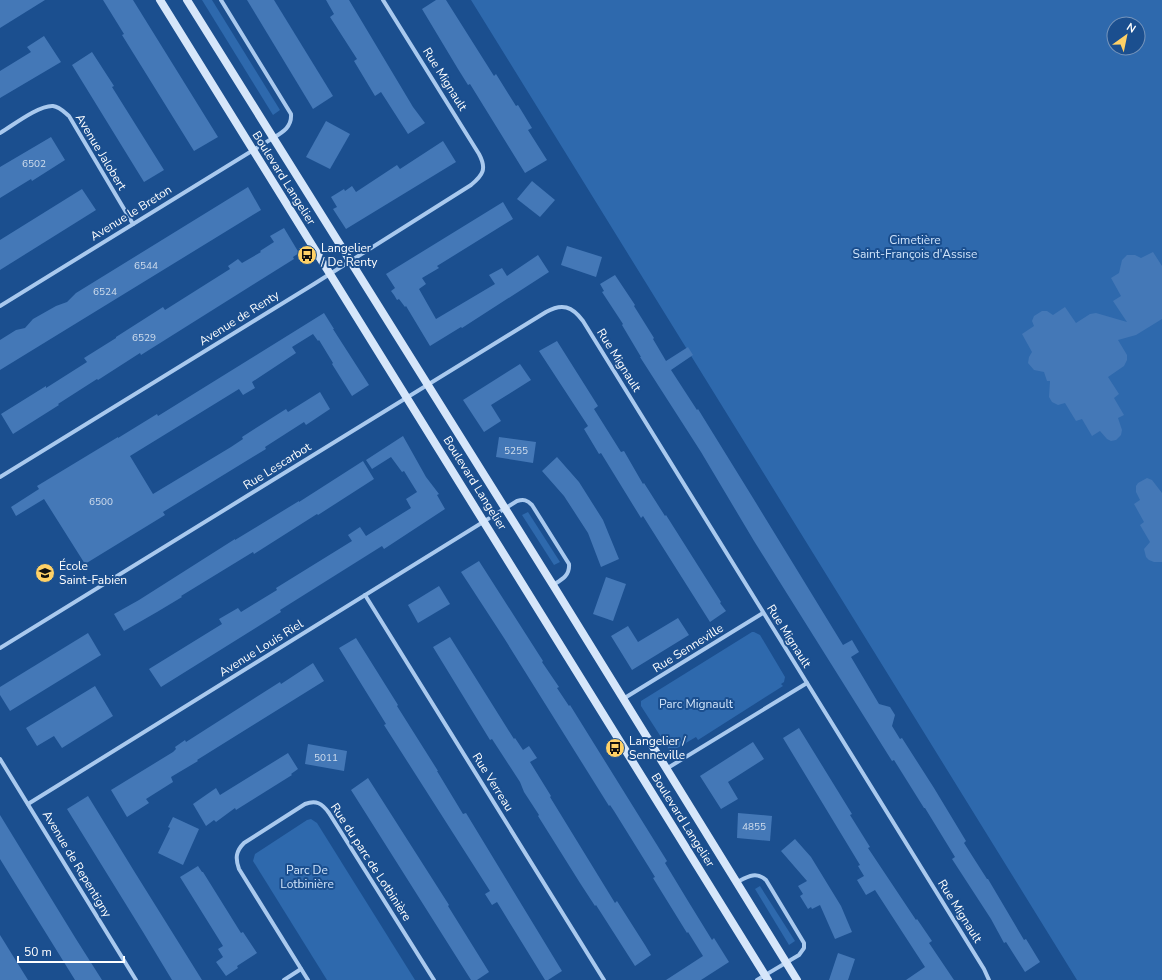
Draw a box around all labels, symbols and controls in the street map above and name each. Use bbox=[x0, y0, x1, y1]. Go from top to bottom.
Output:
north arrow bbox=[1106, 16, 1146, 56]
text: N bbox=[1124, 20, 1139, 37]
street label: Rue Mignault bbox=[419, 44, 471, 114]
street label: Avenue Jalobert bbox=[72, 111, 131, 194]
street label: Boulevard Langelier bbox=[249, 128, 320, 229]
house number: 6502 bbox=[22, 157, 46, 171]
street label: Avenue le Breton bbox=[87, 182, 175, 244]
park label: Cimetière Saint-François d'Assise bbox=[853, 232, 977, 262]
place label: Langelier / De Renty bbox=[320, 240, 378, 270]
bus stop icon: Langelier / De Renty bbox=[296, 244, 318, 266]
house number: 6544 bbox=[134, 259, 158, 273]
house number: 6524 bbox=[93, 285, 117, 299]
street label: Avenue de Renty bbox=[196, 286, 283, 349]
street label: Rue Mignault bbox=[593, 325, 645, 395]
house number: 6529 bbox=[132, 331, 156, 345]
street label: Boulevard Langelier bbox=[440, 433, 511, 534]
street label: Rue Lescarbot bbox=[240, 438, 314, 493]
house number: 5255 bbox=[504, 444, 528, 458]
house number: 6500 bbox=[89, 495, 113, 509]
place label: École Saint-Fabien bbox=[59, 558, 127, 588]
school or university icon: École Saint-Fabien bbox=[34, 562, 56, 584]
street label: Rue Mignault bbox=[763, 601, 815, 671]
street label: Avenue Louis Riel bbox=[216, 615, 306, 680]
street label: Rue Senneville bbox=[650, 620, 726, 676]
park label: Parc Mignault bbox=[659, 696, 734, 712]
place label: Langelier / Senneville bbox=[629, 733, 686, 763]
bus stop icon: Langelier / Senneville bbox=[604, 737, 626, 759]
street label: Rue Verreau bbox=[469, 750, 517, 814]
house number: 5011 bbox=[314, 751, 338, 765]
street label: Boulevard Langelier bbox=[648, 770, 719, 871]
street label: Rue du parc de Lotbinière bbox=[327, 800, 415, 924]
street label: Avenue de Repentigny bbox=[39, 808, 116, 921]
house number: 4855 bbox=[742, 820, 766, 834]
park label: Parc De Lotbinière bbox=[280, 862, 334, 892]
street label: Rue Mignault bbox=[934, 876, 986, 946]
scale bar bbox=[18, 938, 124, 964]
text: 50 m bbox=[24, 944, 52, 960]

